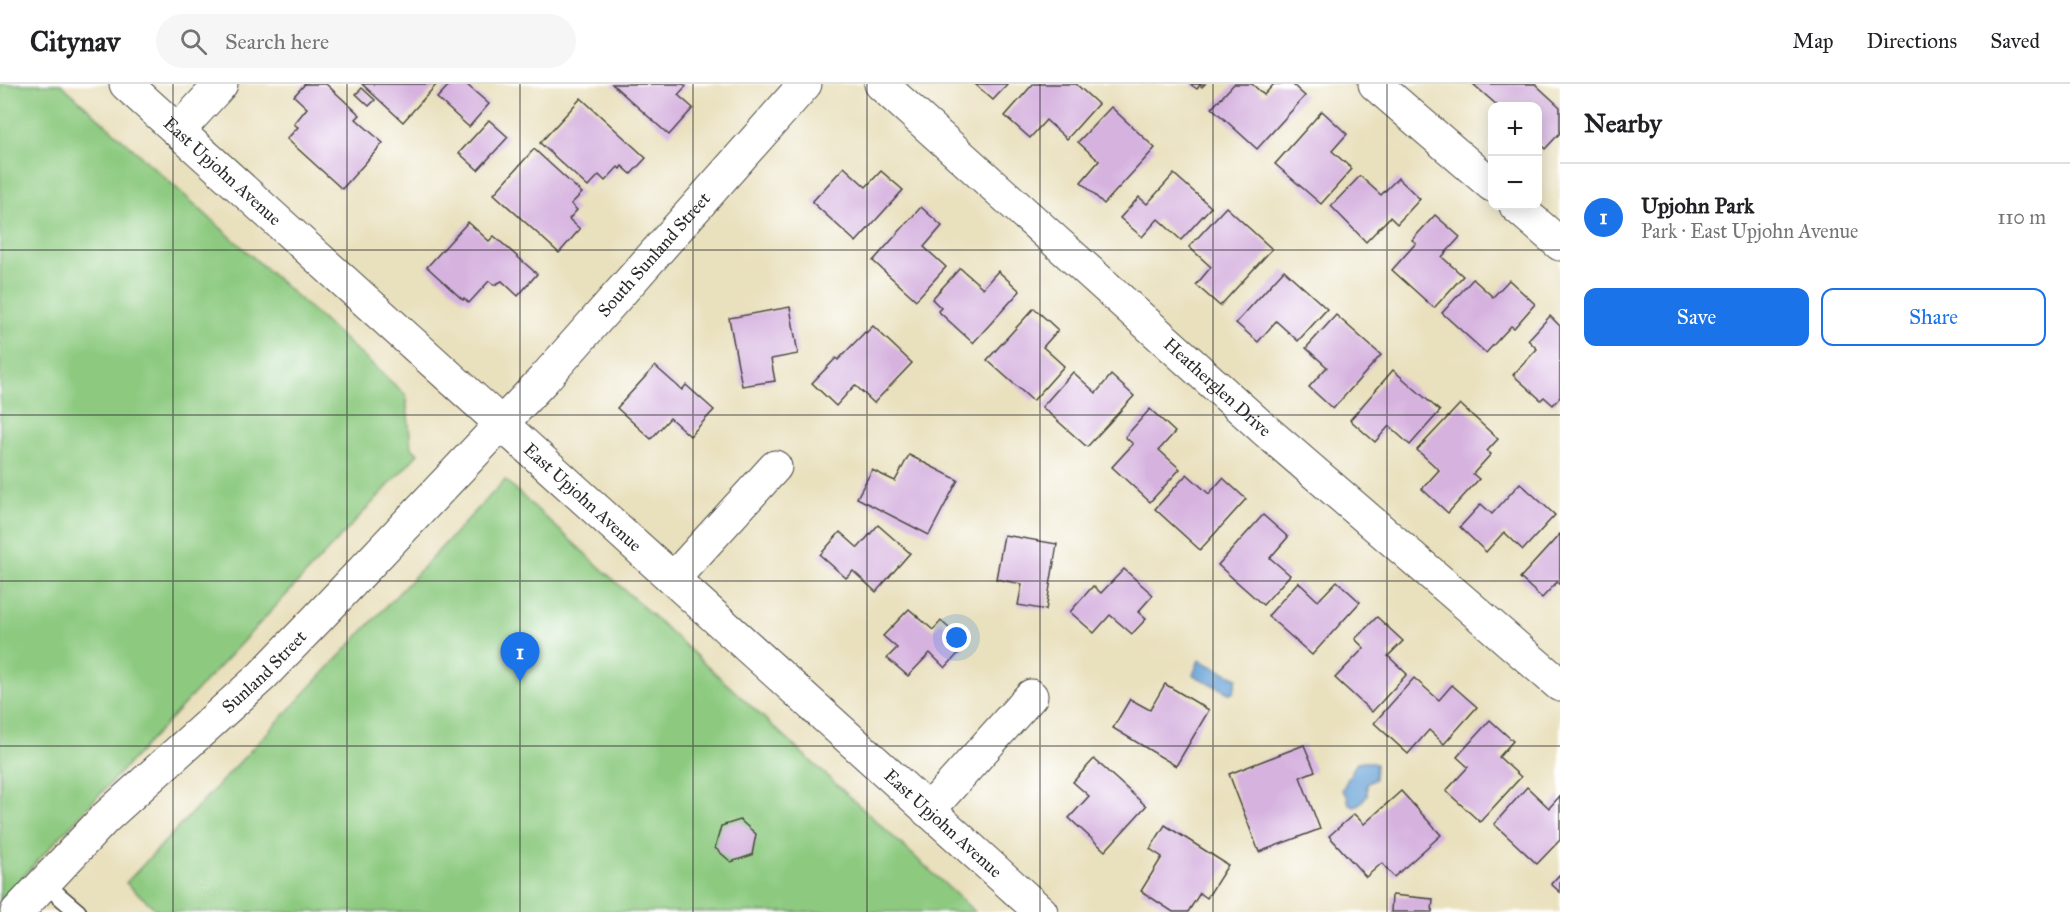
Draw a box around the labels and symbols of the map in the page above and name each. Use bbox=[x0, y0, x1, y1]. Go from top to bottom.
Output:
street label: East Upjohn Avenue bbox=[159, 112, 286, 230]
street label: South Sunland Street bbox=[593, 187, 715, 321]
street label: Heatherglen Drive bbox=[1159, 333, 1276, 441]
street label: East Upjohn Avenue bbox=[519, 438, 646, 556]
your location bbox=[942, 623, 971, 652]
street label: Sunland Street bbox=[217, 625, 312, 718]
pin: 1 bbox=[500, 632, 540, 682]
street label: East Upjohn Avenue bbox=[880, 764, 1007, 882]

